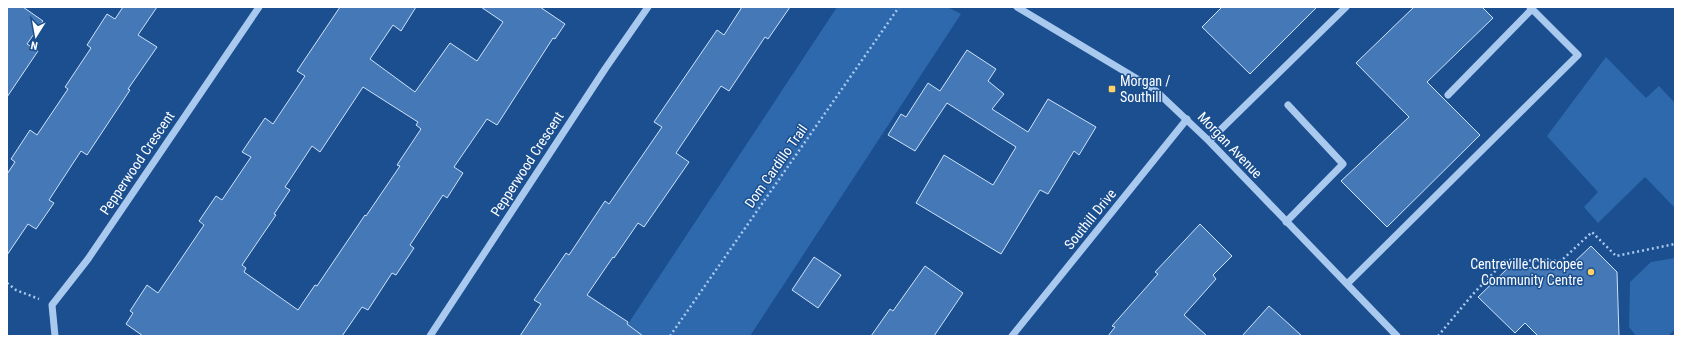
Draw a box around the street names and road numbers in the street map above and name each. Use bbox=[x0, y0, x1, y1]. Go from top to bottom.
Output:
street label: Pepperwood Crescent bbox=[96, 108, 178, 218]
street label: Pepperwood Crescent bbox=[487, 109, 567, 219]
street label: Morgan Avenue bbox=[1194, 109, 1266, 182]
street label: Dom Cardillo Trail bbox=[741, 121, 811, 211]
street label: Southill Drive bbox=[1061, 185, 1119, 252]

